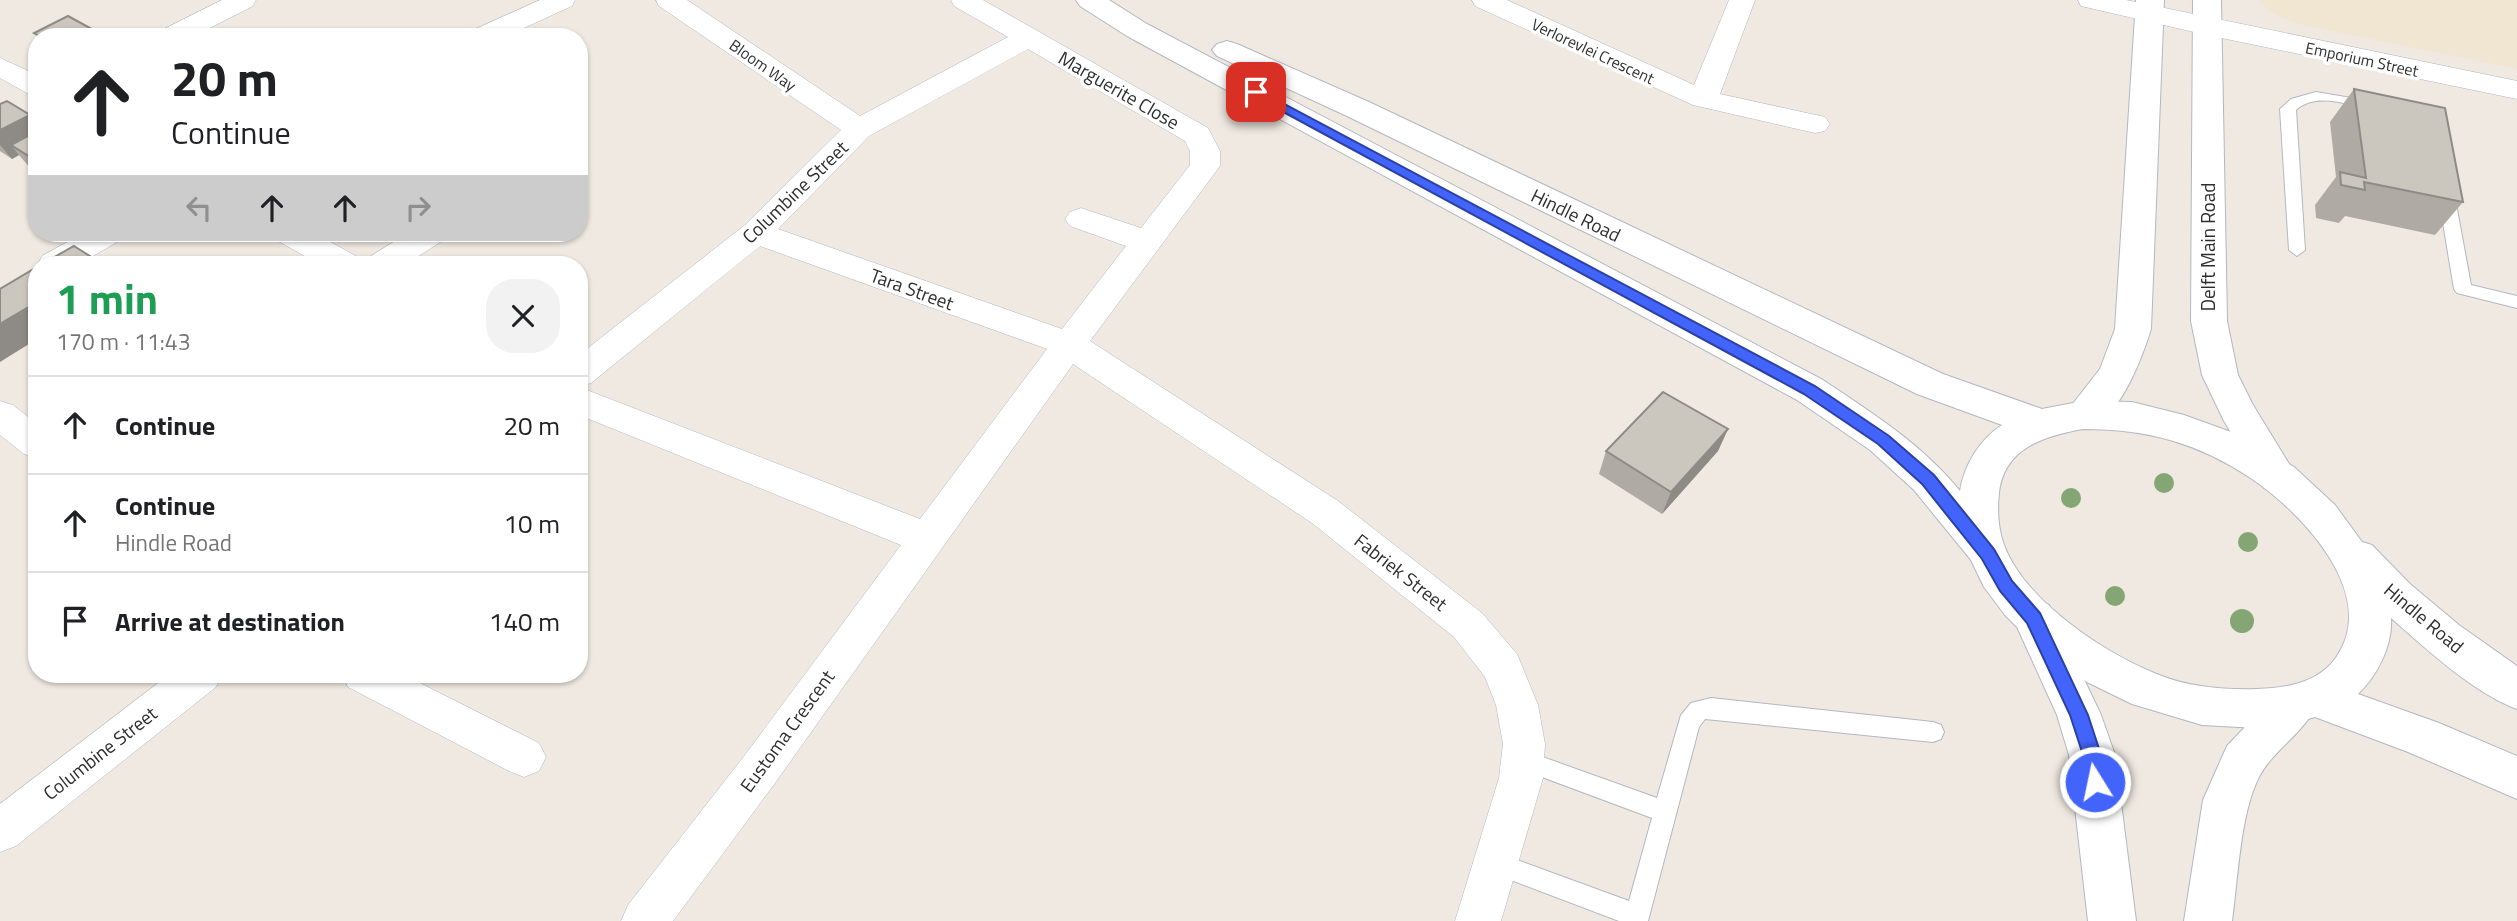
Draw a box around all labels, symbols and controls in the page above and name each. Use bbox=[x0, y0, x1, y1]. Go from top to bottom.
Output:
street label: Verlorevlei Crescent bbox=[1528, 12, 1659, 90]
street label: Bloom Way bbox=[725, 33, 802, 97]
street label: Emporium Street bbox=[2303, 35, 2421, 83]
text: 20 m bbox=[171, 40, 278, 115]
street label: Marguerite Close bbox=[1053, 43, 1185, 136]
icon: ahead bbox=[56, 56, 147, 147]
pin bbox=[1226, 62, 1286, 122]
icon: arrive bbox=[1237, 73, 1275, 111]
text: Continue bbox=[171, 108, 291, 156]
street label: Columbine Street bbox=[735, 133, 854, 250]
street label: Hindle Road bbox=[1526, 180, 1626, 249]
street label: Delft Main Road bbox=[2193, 183, 2222, 311]
icon: left bbox=[180, 189, 218, 227]
icon: ahead bbox=[253, 189, 291, 227]
icon: ahead bbox=[326, 189, 364, 227]
icon: right bbox=[399, 189, 437, 227]
street label: Tara Street bbox=[866, 260, 958, 317]
text: 1 min bbox=[56, 266, 158, 330]
button: close bbox=[486, 279, 560, 353]
text: 170 m · 11:43 bbox=[56, 324, 191, 359]
icon: ahead bbox=[56, 406, 94, 444]
text: Continue bbox=[115, 406, 215, 445]
text: 20 m bbox=[503, 406, 560, 445]
text: Continue bbox=[115, 486, 215, 525]
icon: ahead bbox=[56, 504, 94, 542]
text: 10 m bbox=[503, 504, 560, 543]
text: Hindle Road bbox=[115, 525, 232, 560]
street label: Fabriek Street bbox=[1348, 526, 1454, 618]
street label: Hindle Road bbox=[2378, 575, 2471, 660]
icon: arrive bbox=[56, 602, 94, 640]
text: Arrive at destination bbox=[115, 602, 345, 641]
text: 140 m bbox=[489, 602, 560, 641]
street label: Eustoma Crescent bbox=[732, 663, 841, 798]
street label: Columbine Street bbox=[37, 699, 163, 806]
position arrow bbox=[2058, 745, 2132, 819]

